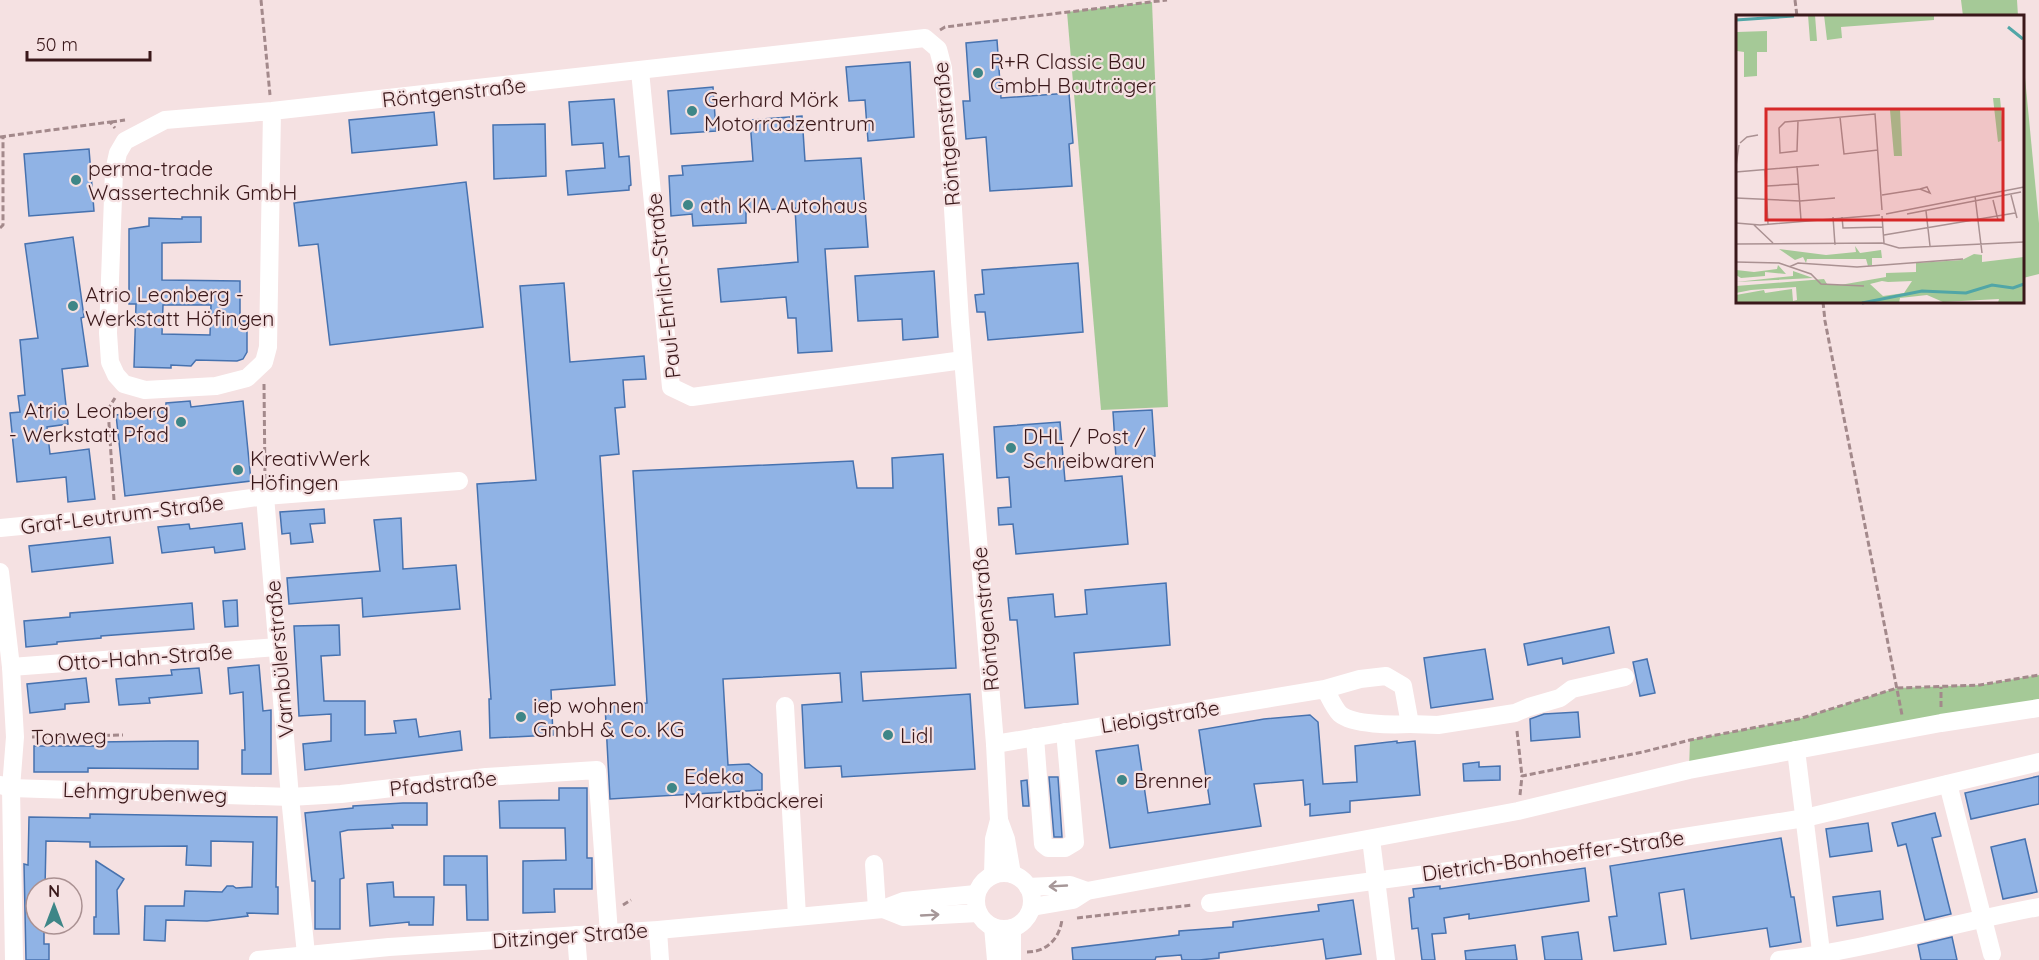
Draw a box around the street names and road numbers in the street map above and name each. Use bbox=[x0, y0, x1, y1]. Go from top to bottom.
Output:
street label: Röntgenstraße bbox=[927, 61, 965, 207]
street label: Röntgenstraße bbox=[381, 72, 527, 112]
street label: Paul-Ehrlich-Straße bbox=[640, 192, 686, 380]
street label: Graf-Leutrum-Straße bbox=[19, 489, 225, 539]
street label: Röntgenstraße bbox=[966, 546, 1004, 692]
street label: Varnbülerstraße bbox=[259, 579, 299, 739]
street label: Otto-Hahn-Straße bbox=[57, 638, 233, 676]
street label: Liebigstraße bbox=[1099, 694, 1221, 738]
street label: Tonweg bbox=[31, 722, 107, 750]
street label: Pfadstraße bbox=[388, 764, 498, 802]
street label: Lehmgrubenweg bbox=[62, 776, 228, 808]
street label: Dietrich-Bonhoeffer-Straße bbox=[1420, 824, 1686, 886]
street label: Ditzinger Straße bbox=[491, 917, 649, 953]

